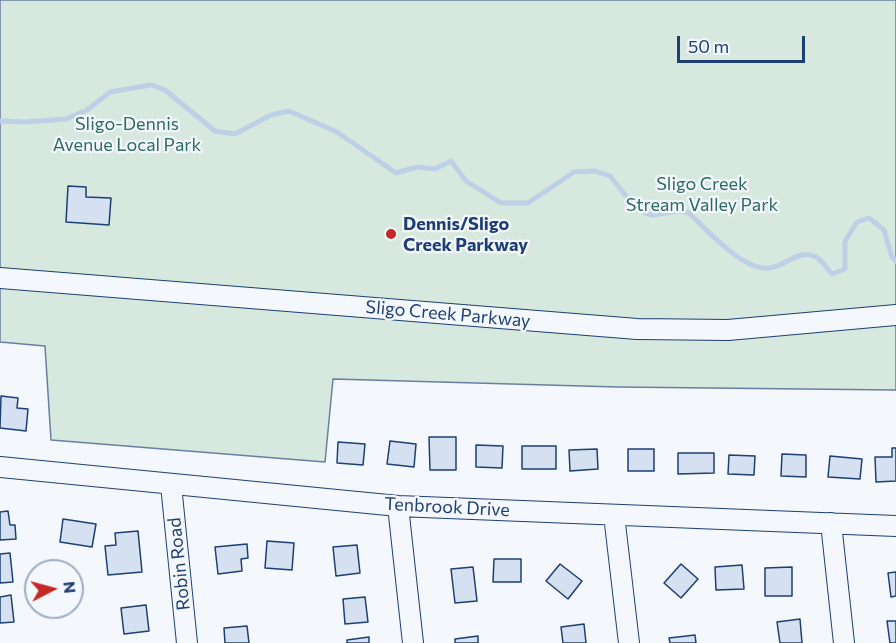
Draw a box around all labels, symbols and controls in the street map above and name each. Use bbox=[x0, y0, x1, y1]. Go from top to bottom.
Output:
scale bar bbox=[680, 24, 808, 62]
text: 50 m bbox=[688, 35, 729, 57]
park label: Sligo-Dennis Avenue Local Park bbox=[53, 113, 201, 156]
park label: Sligo Creek Stream Valley Park bbox=[626, 173, 778, 216]
place label: Dennis/Sligo Creek Parkway bbox=[403, 213, 528, 256]
marker: Dennis/Sligo Creek Parkway bbox=[384, 227, 398, 241]
street label: Sligo Creek Parkway bbox=[365, 296, 531, 332]
street label: Tenbrook Drive bbox=[384, 493, 510, 521]
street label: Robin Road bbox=[163, 516, 195, 612]
north arrow bbox=[24, 559, 84, 619]
text: N bbox=[60, 580, 80, 594]

